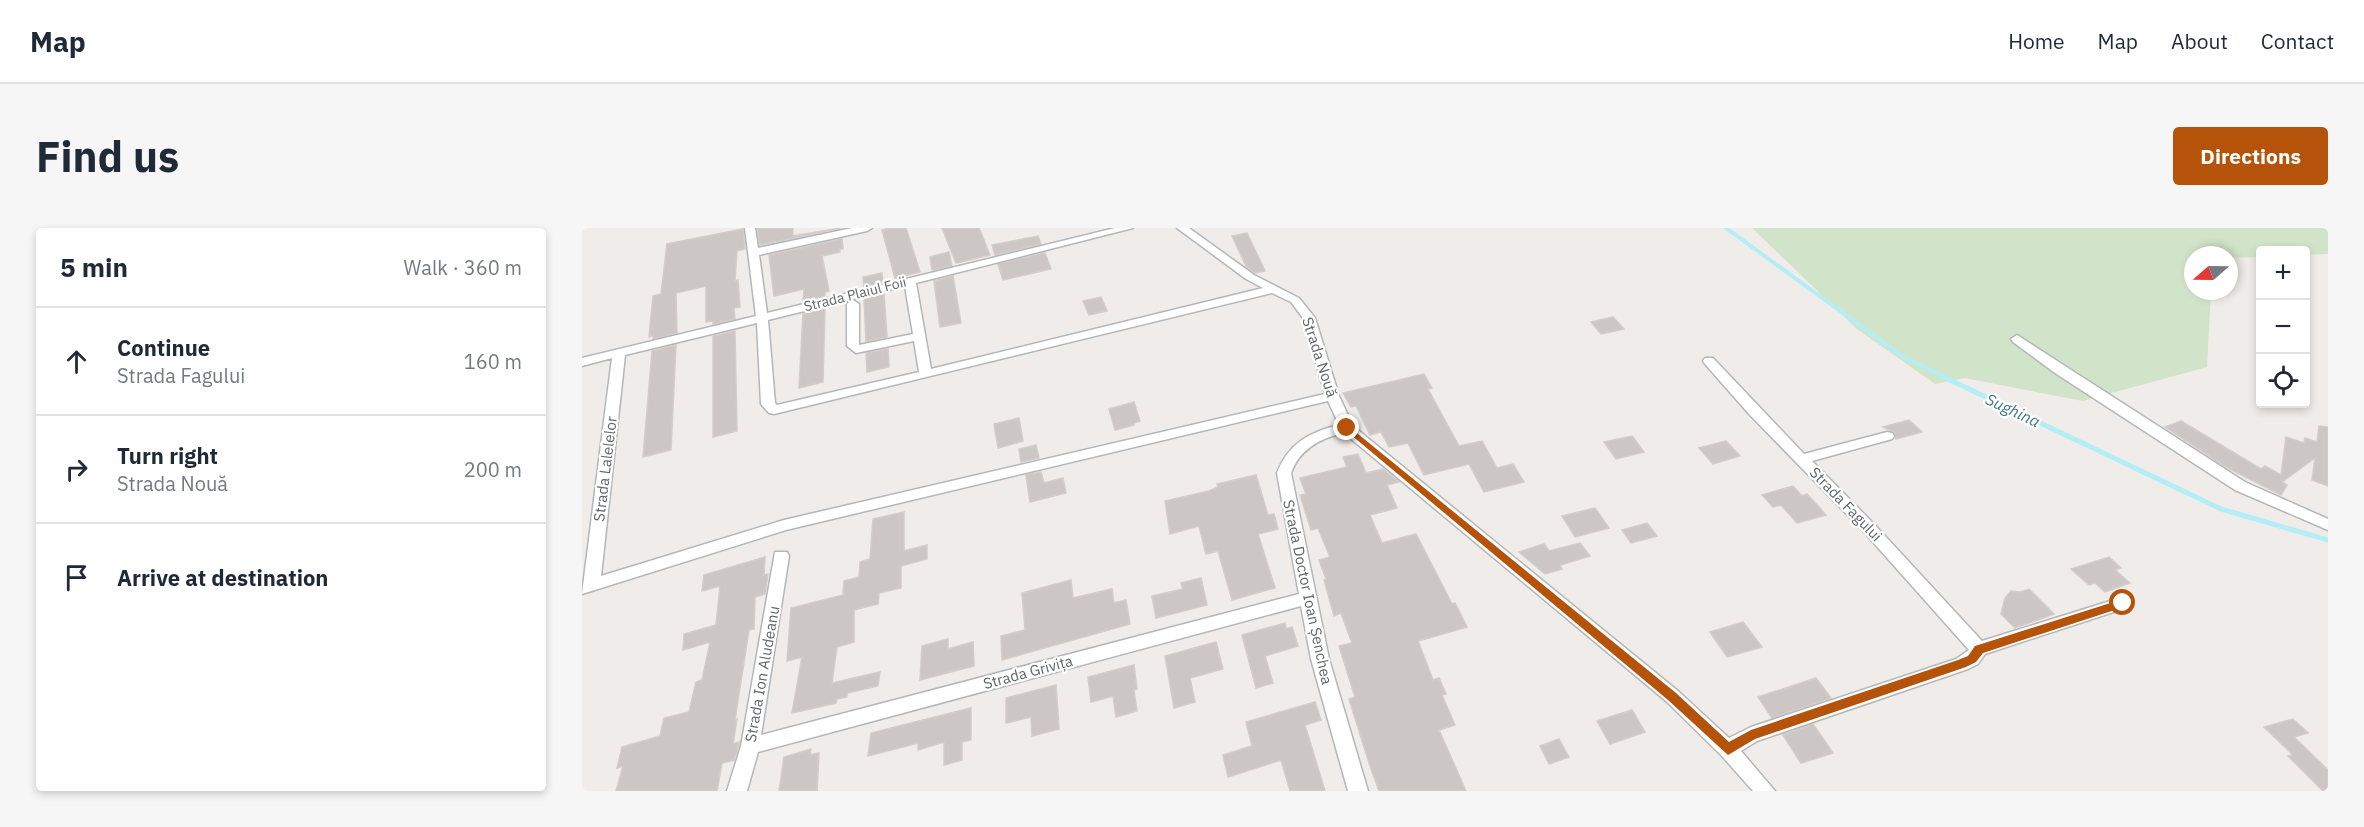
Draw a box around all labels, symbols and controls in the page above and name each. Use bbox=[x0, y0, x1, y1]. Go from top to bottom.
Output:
text: Map bbox=[30, 23, 86, 60]
text: Home bbox=[2008, 27, 2065, 55]
text: Map bbox=[2098, 27, 2138, 55]
text: About bbox=[2171, 27, 2228, 55]
text: Contact bbox=[2261, 27, 2334, 55]
button: Directions bbox=[2173, 127, 2328, 185]
text: Find us bbox=[36, 129, 179, 184]
north arrow bbox=[2184, 246, 2238, 300]
map controls bbox=[2256, 246, 2310, 408]
button: + bbox=[2256, 246, 2310, 300]
text: 5 min bbox=[60, 250, 128, 284]
text: Walk · 360 m bbox=[404, 254, 522, 281]
street label: Strada Plaiul Foii bbox=[802, 273, 908, 315]
button: − bbox=[2256, 300, 2310, 354]
street label: Strada Nouă bbox=[1298, 314, 1342, 400]
text: Continue bbox=[117, 333, 210, 362]
icon: ahead bbox=[60, 345, 93, 378]
text: 160 m bbox=[464, 348, 522, 375]
button: locate bbox=[2256, 354, 2310, 408]
text: Strada Fagului bbox=[117, 362, 245, 389]
water label: Sughina bbox=[1982, 389, 2044, 431]
route end bbox=[1333, 414, 1359, 440]
street label: Strada Lalelelor bbox=[589, 415, 621, 523]
text: Turn right bbox=[117, 441, 218, 470]
icon: right bbox=[60, 453, 93, 486]
text: 200 m bbox=[464, 456, 522, 483]
street label: Strada Fagului bbox=[1806, 463, 1886, 545]
text: Strada Nouă bbox=[117, 470, 228, 497]
street label: Strada Doctor Ioan Șenchea bbox=[1279, 498, 1337, 686]
icon: arrive bbox=[60, 561, 93, 594]
text: Arrive at destination bbox=[117, 563, 328, 592]
route start bbox=[2109, 589, 2135, 615]
street label: Strada Ion Aludeanu bbox=[741, 604, 783, 744]
street label: Strada Grivița bbox=[981, 651, 1075, 693]

